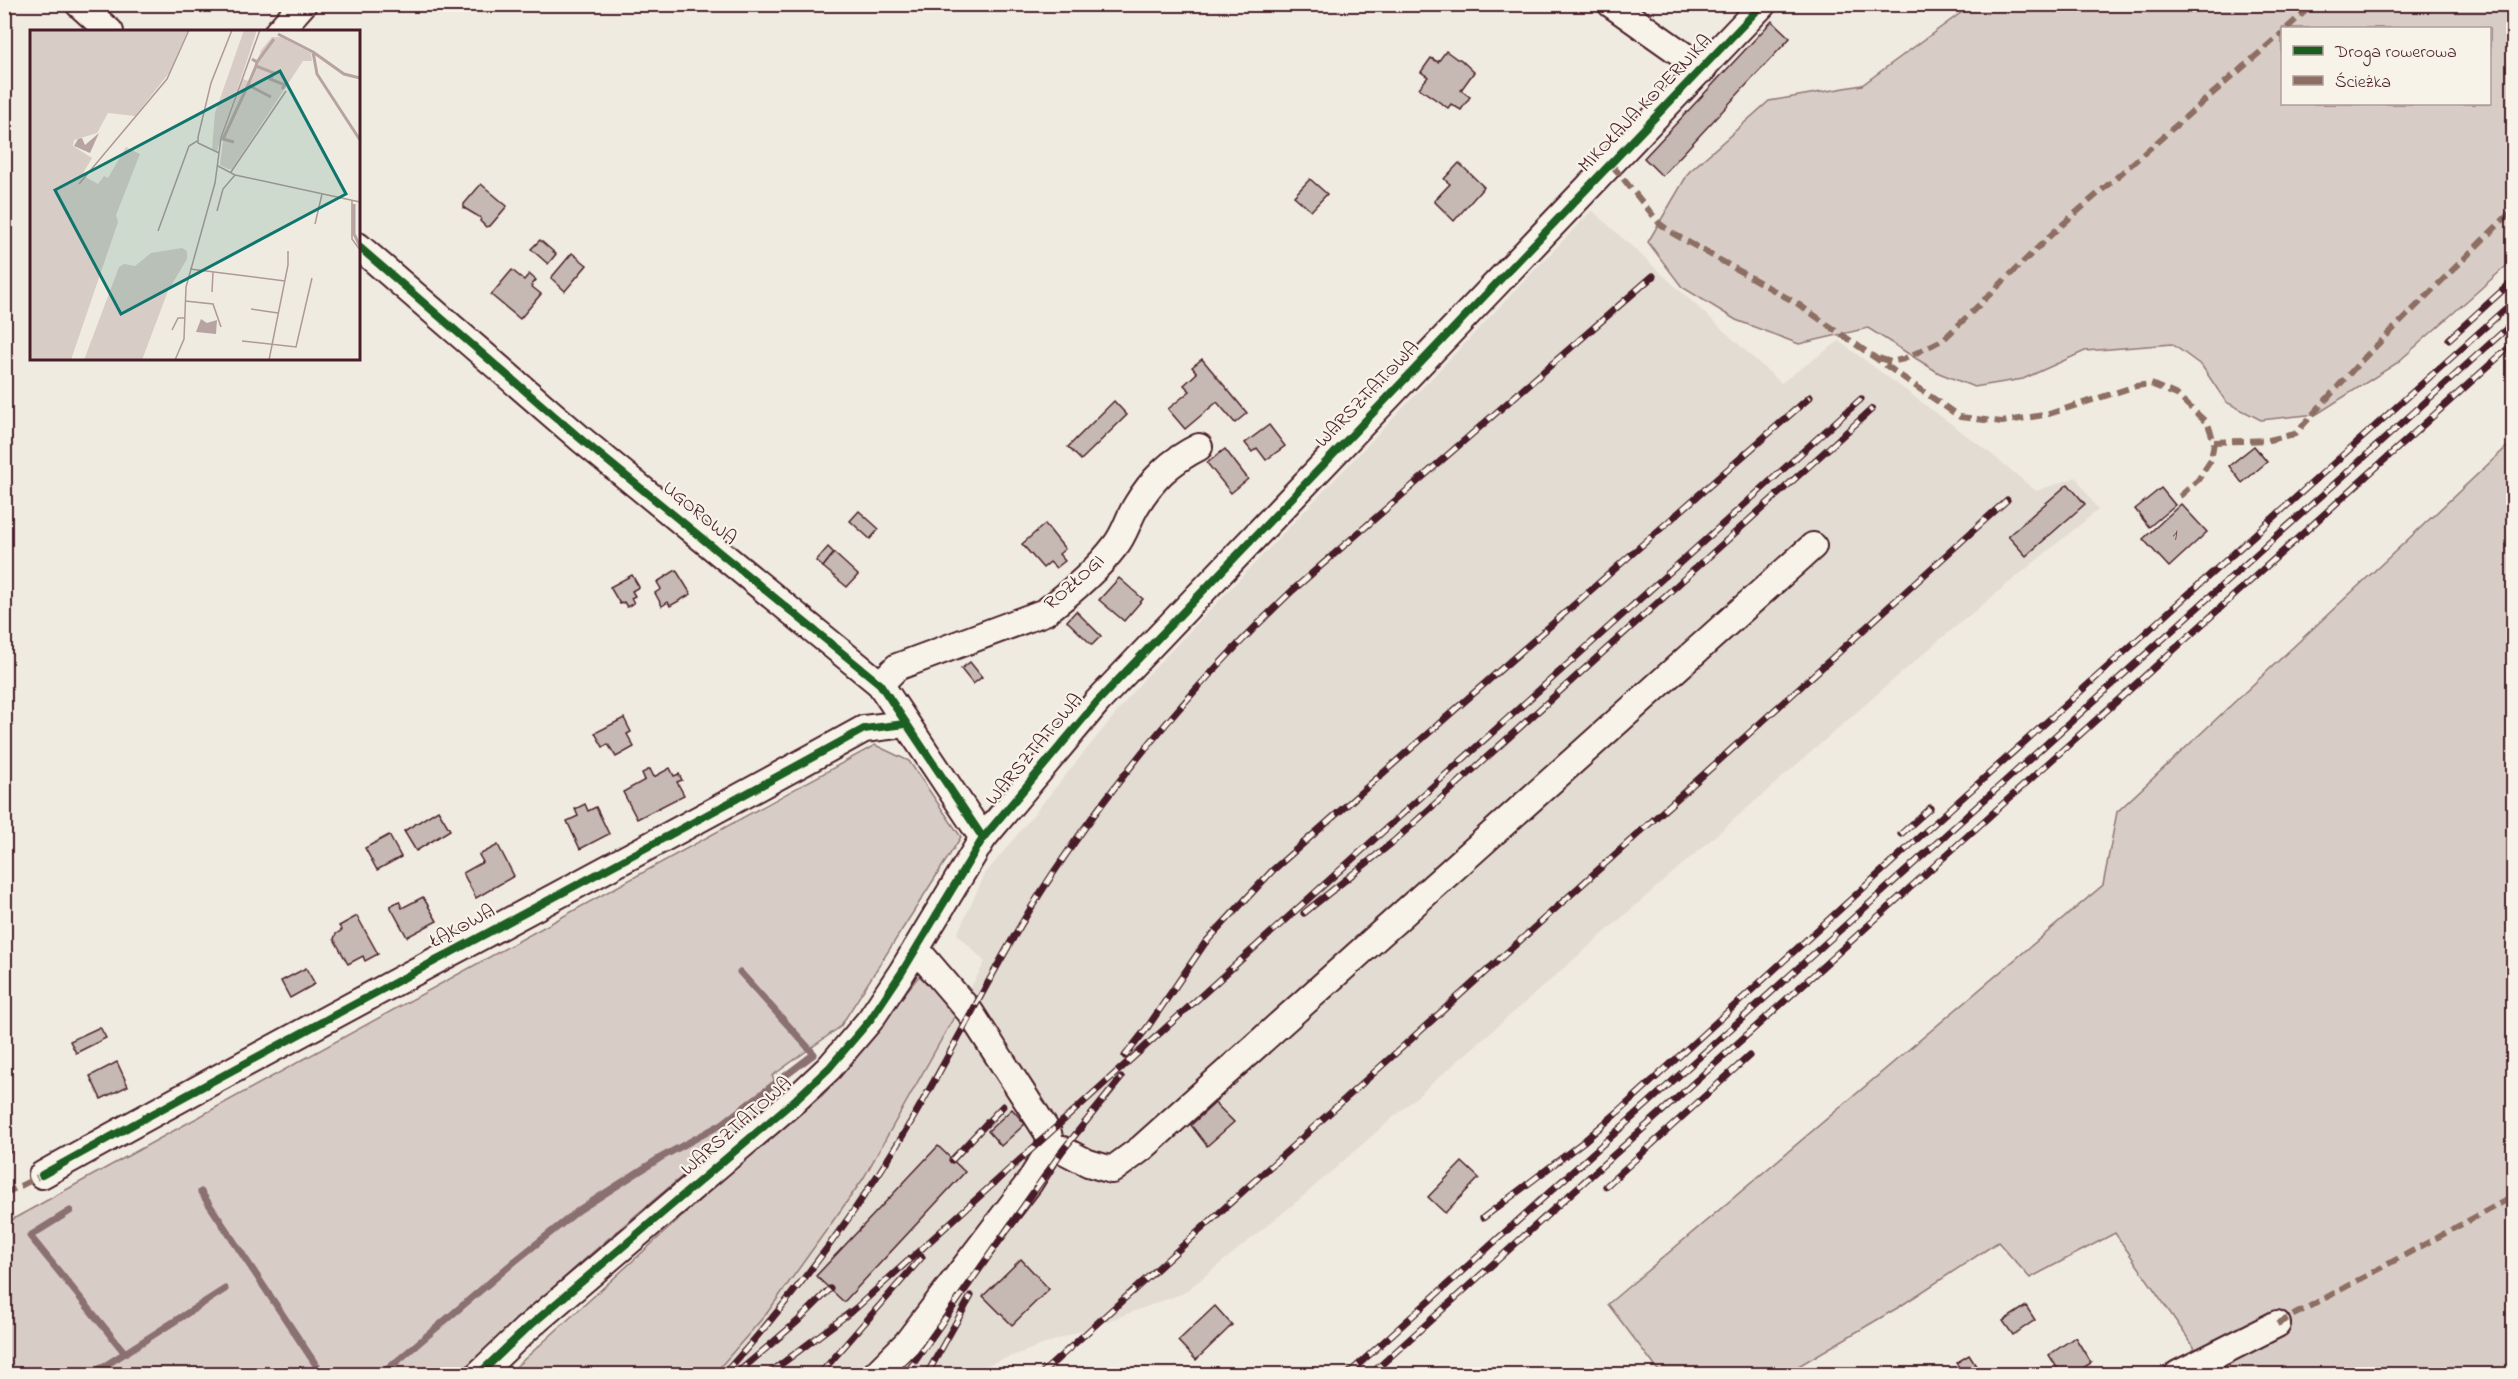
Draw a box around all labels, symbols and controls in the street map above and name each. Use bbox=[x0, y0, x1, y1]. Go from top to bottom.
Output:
legend bbox=[2281, 27, 2491, 105]
street label: MIKOŁAJA KOPERNIKA bbox=[1572, 28, 1720, 180]
inset map bbox=[30, 30, 360, 360]
text: Droga rowerowa bbox=[2334, 40, 2457, 67]
text: Ścieżka bbox=[2335, 70, 2391, 96]
street label: WARSZTATOWA bbox=[1309, 335, 1427, 455]
street label: UGOROWA bbox=[655, 475, 743, 553]
house number: 1 bbox=[2172, 523, 2178, 547]
street label: ROZŁOGI bbox=[1038, 548, 1112, 618]
street label: WARSZTATOWA bbox=[979, 687, 1091, 813]
street label: ŁĄKOWA bbox=[424, 898, 501, 957]
street label: WARSZTATOWA bbox=[675, 1070, 799, 1184]

